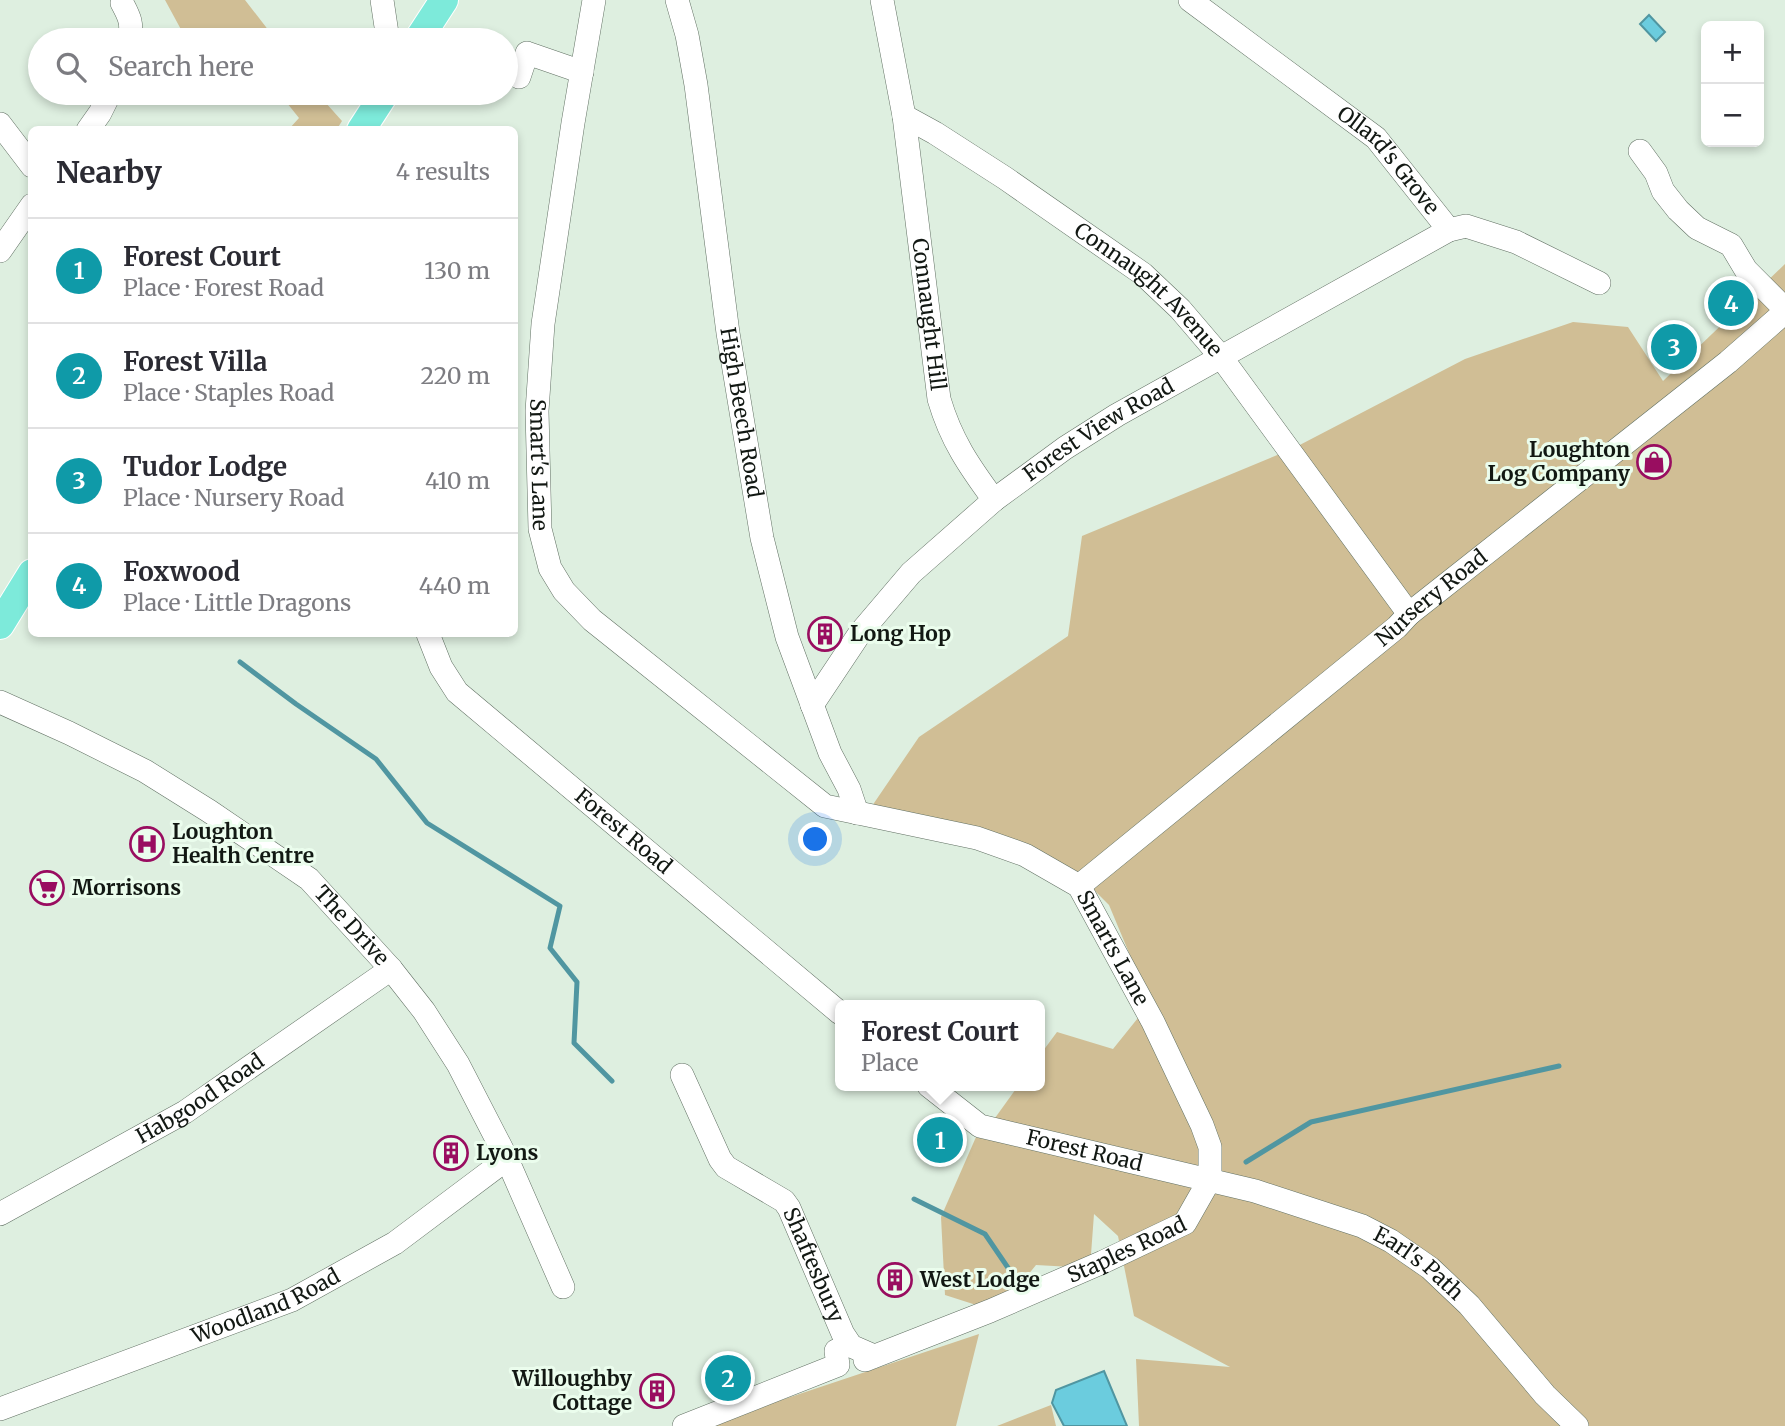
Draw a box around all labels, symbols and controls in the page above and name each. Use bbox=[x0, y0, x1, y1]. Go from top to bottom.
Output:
map controls bbox=[1701, 21, 1764, 147]
button: + bbox=[1701, 21, 1764, 84]
search box bbox=[28, 28, 518, 105]
icon: search bbox=[52, 48, 90, 86]
text: Search here bbox=[108, 50, 254, 83]
button: − bbox=[1701, 84, 1764, 147]
street label: Ollard's Grove bbox=[1332, 100, 1445, 220]
text: Nearby bbox=[56, 153, 162, 191]
text: 4 results bbox=[396, 157, 490, 186]
street label: Connaught Avenue bbox=[1069, 216, 1229, 362]
street label: Connaught Hill bbox=[906, 237, 952, 393]
text: Forest Court bbox=[123, 240, 281, 273]
text: 1 bbox=[74, 256, 84, 285]
text: 130 m bbox=[424, 256, 490, 285]
text: Place · Forest Road bbox=[123, 273, 324, 302]
pin: 4 bbox=[1708, 277, 1754, 329]
pin: 3 bbox=[1651, 321, 1697, 373]
street label: High Beech Road bbox=[714, 325, 769, 500]
text: Forest Villa bbox=[123, 345, 267, 378]
text: 2 bbox=[72, 361, 86, 390]
text: 220 m bbox=[420, 361, 490, 390]
street label: Forest View Road bbox=[1018, 372, 1179, 487]
text: Place · Staples Road bbox=[123, 378, 334, 407]
street label: Smart's Lane bbox=[524, 398, 554, 531]
place label: Loughton Log Company bbox=[1487, 436, 1631, 487]
shop icon: Loughton Log Company bbox=[1635, 443, 1673, 481]
text: Tudor Lodge bbox=[123, 450, 287, 483]
text: 3 bbox=[72, 466, 86, 495]
text: 410 m bbox=[425, 466, 490, 495]
text: Place · Nursery Road bbox=[123, 483, 344, 512]
street label: Nursery Road bbox=[1370, 543, 1493, 652]
text: Foxwood bbox=[123, 555, 240, 588]
text: 4 bbox=[72, 571, 86, 600]
text: 440 m bbox=[419, 571, 490, 600]
text: Place · Little Dragons bbox=[123, 588, 351, 617]
building icon: Long Hop bbox=[806, 615, 844, 653]
place label: Long Hop bbox=[850, 620, 951, 647]
street label: Forest Road bbox=[569, 782, 678, 880]
place label: Loughton Health Centre bbox=[172, 818, 314, 869]
your location bbox=[798, 822, 832, 856]
hospital icon: Loughton Health Centre bbox=[128, 825, 166, 863]
supermarket icon: Morrisons bbox=[28, 869, 66, 907]
place label: Morrisons bbox=[72, 874, 181, 901]
street label: The Drive bbox=[308, 880, 395, 971]
street label: Smarts Lane bbox=[1071, 885, 1155, 1010]
popup bbox=[835, 1000, 1045, 1091]
text: Forest Court bbox=[861, 1015, 1019, 1048]
street label: Habgood Road bbox=[131, 1047, 269, 1149]
text: Place bbox=[861, 1048, 918, 1077]
pin: 1 bbox=[917, 1114, 963, 1166]
street label: Forest Road bbox=[1024, 1123, 1146, 1177]
building icon: Lyons bbox=[432, 1134, 470, 1172]
place label: Lyons bbox=[476, 1139, 538, 1166]
street label: Shaftesbury bbox=[777, 1203, 851, 1327]
street label: Staples Road bbox=[1063, 1210, 1191, 1289]
street label: Earl's Path bbox=[1369, 1220, 1470, 1306]
building icon: West Lodge bbox=[876, 1261, 914, 1299]
street label: Woodland Road bbox=[187, 1262, 345, 1350]
place label: West Lodge bbox=[919, 1266, 1040, 1293]
pin: 2 bbox=[705, 1352, 751, 1404]
place label: Willoughby Cottage bbox=[511, 1365, 633, 1416]
building icon: Willoughby Cottage bbox=[638, 1372, 676, 1410]

